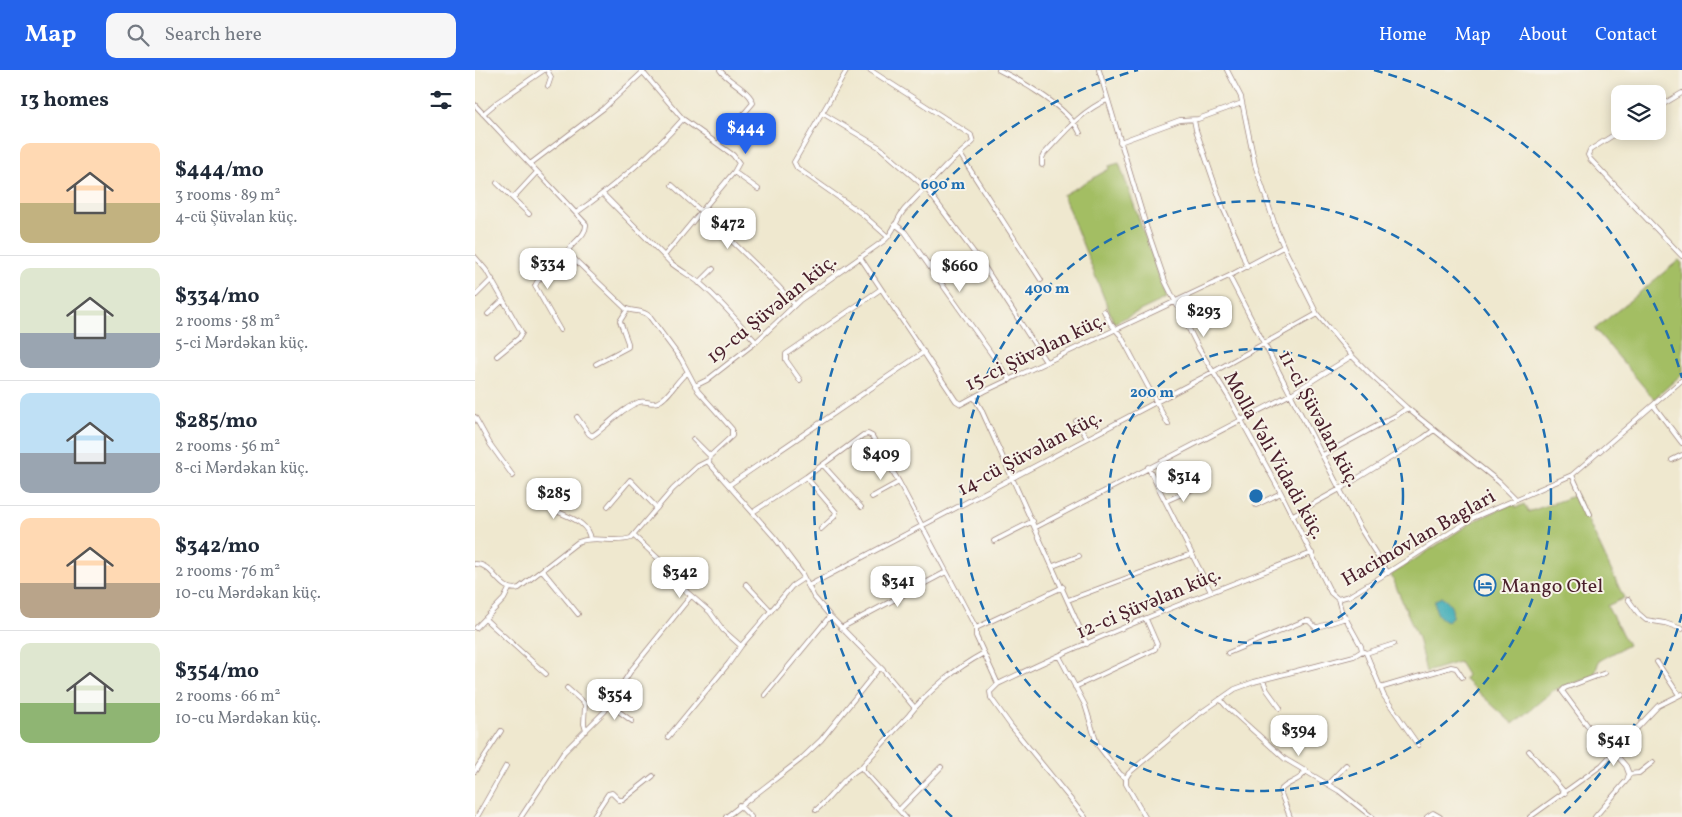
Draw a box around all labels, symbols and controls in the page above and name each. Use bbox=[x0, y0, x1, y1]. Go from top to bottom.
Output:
search box bbox=[106, 13, 456, 58]
text: Map bbox=[25, 18, 76, 52]
icon: search bbox=[124, 21, 152, 49]
text: Search here bbox=[164, 22, 262, 48]
text: Home bbox=[1379, 23, 1427, 48]
text: Map bbox=[1455, 23, 1491, 48]
text: About bbox=[1519, 23, 1567, 48]
text: Contact bbox=[1595, 23, 1657, 48]
map controls bbox=[1611, 85, 1666, 140]
button: layers bbox=[1611, 85, 1666, 140]
text: 13 homes bbox=[20, 86, 109, 115]
icon: filters bbox=[427, 86, 455, 114]
pin: $444 bbox=[716, 112, 776, 155]
text: $444 bbox=[727, 118, 765, 140]
text: $444/mo bbox=[175, 156, 264, 185]
icon: home bbox=[60, 163, 120, 223]
text: 600 m bbox=[921, 175, 966, 196]
text: 3 rooms · 89 m² bbox=[175, 185, 280, 207]
text: 4-cü Şüvəlan küç. bbox=[175, 207, 297, 229]
pin: $472 bbox=[698, 208, 758, 250]
text: $472 bbox=[711, 213, 745, 235]
pin: $334 bbox=[518, 248, 578, 290]
street label: 19-cu Şüvəlan küç. bbox=[701, 248, 843, 371]
pin: $660 bbox=[930, 250, 990, 293]
text: $334 bbox=[531, 253, 565, 275]
text: $660 bbox=[942, 256, 978, 278]
text: 400 m bbox=[1025, 279, 1070, 300]
text: $334/mo bbox=[175, 282, 260, 311]
icon: home bbox=[60, 288, 120, 348]
pin: $293 bbox=[1174, 296, 1234, 338]
text: $293 bbox=[1187, 301, 1221, 323]
street label: 15-ci Şüvəlan küç. bbox=[961, 307, 1111, 399]
text: 2 rooms · 58 m² bbox=[175, 311, 280, 333]
text: 5-ci Mərdəkan küç. bbox=[175, 333, 308, 355]
street label: 11-ci Şüvəlan küç. bbox=[1270, 346, 1366, 492]
street label: Molla Vəli Vidadi küç. bbox=[1216, 367, 1331, 545]
text: 200 m bbox=[1130, 383, 1174, 404]
street label: 14-cü Şüvəlan küç. bbox=[952, 404, 1107, 504]
text: $285/mo bbox=[175, 407, 258, 436]
icon: home bbox=[60, 413, 120, 473]
text: 2 rooms · 56 m² bbox=[175, 436, 280, 458]
pin: $409 bbox=[851, 438, 911, 481]
text: $409 bbox=[862, 444, 900, 466]
text: 8-ci Mərdəkan küç. bbox=[175, 458, 308, 480]
pin: $314 bbox=[1154, 460, 1214, 503]
text: $314 bbox=[1167, 466, 1201, 488]
pin: $285 bbox=[524, 478, 584, 520]
text: $285 bbox=[537, 483, 571, 505]
street label: Hacimovlan Baglari bbox=[1337, 483, 1501, 594]
centre of rings bbox=[1247, 487, 1265, 505]
text: $342/mo bbox=[175, 532, 260, 561]
icon: home bbox=[60, 538, 120, 598]
pin: $342 bbox=[650, 556, 710, 599]
text: 2 rooms · 76 m² bbox=[175, 561, 280, 583]
street label: 12-ci Şüvəlan küç. bbox=[1072, 561, 1226, 647]
text: $342 bbox=[662, 562, 698, 584]
pin: $341 bbox=[868, 566, 928, 608]
text: $341 bbox=[881, 571, 915, 593]
hotel icon: Mango Otel bbox=[1473, 573, 1497, 597]
place label: Mango Otel bbox=[1501, 573, 1603, 601]
text: 10-cu Mərdəkan küç. bbox=[175, 583, 321, 605]
text: $354/mo bbox=[175, 657, 259, 686]
icon: home bbox=[60, 663, 120, 723]
pin: $354 bbox=[585, 678, 645, 721]
text: $354 bbox=[598, 684, 632, 706]
text: 2 rooms · 66 m² bbox=[175, 686, 281, 708]
text: 10-cu Mərdəkan küç. bbox=[175, 708, 321, 730]
pin: $394 bbox=[1269, 714, 1329, 757]
text: $394 bbox=[1281, 720, 1317, 742]
pin: $541 bbox=[1584, 724, 1644, 767]
text: $541 bbox=[1598, 730, 1630, 752]

